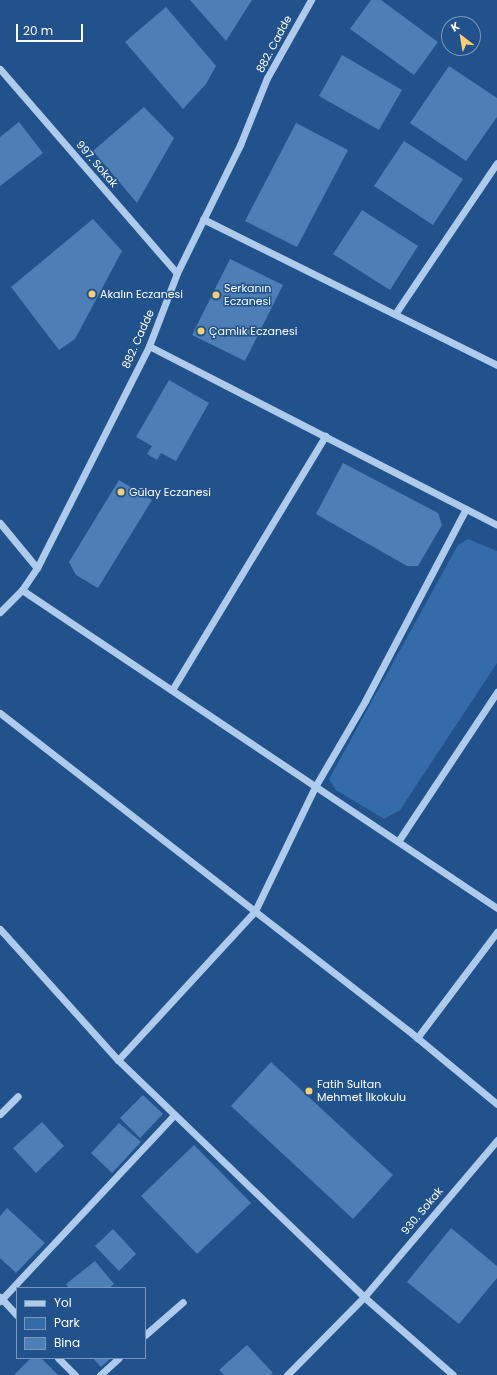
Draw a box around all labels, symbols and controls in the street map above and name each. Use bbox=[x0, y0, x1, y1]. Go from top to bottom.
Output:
street label: 882. Cadde bbox=[253, 13, 295, 75]
scale bar bbox=[18, 16, 85, 42]
north arrow bbox=[441, 16, 481, 56]
text: K bbox=[448, 18, 463, 35]
text: 20 m bbox=[23, 22, 53, 39]
street label: 997. Sokak bbox=[73, 138, 121, 190]
place label: Serkanın Eczanesi bbox=[224, 282, 271, 308]
place label: Akalın Eczanesi bbox=[100, 287, 183, 301]
marker: Akalın Eczanesi bbox=[87, 289, 97, 299]
marker: Serkanın Eczanesi bbox=[211, 290, 221, 300]
street label: 882. Cadde bbox=[119, 308, 157, 370]
place label: Çamlık Eczanesi bbox=[209, 324, 297, 338]
marker: Çamlık Eczanesi bbox=[196, 326, 206, 336]
place label: Gülay Eczanesi bbox=[129, 485, 211, 499]
marker: Gülay Eczanesi bbox=[116, 487, 126, 497]
place label: Fatih Sultan Mehmet İlkokulu bbox=[317, 1078, 406, 1104]
marker: Fatih Sultan Mehmet İlkokulu bbox=[304, 1086, 314, 1096]
street label: 930. Sokak bbox=[398, 1185, 446, 1237]
legend bbox=[16, 1287, 146, 1359]
text: Yol bbox=[54, 1294, 72, 1311]
text: Park bbox=[54, 1314, 80, 1331]
text: Bina bbox=[54, 1334, 80, 1351]

